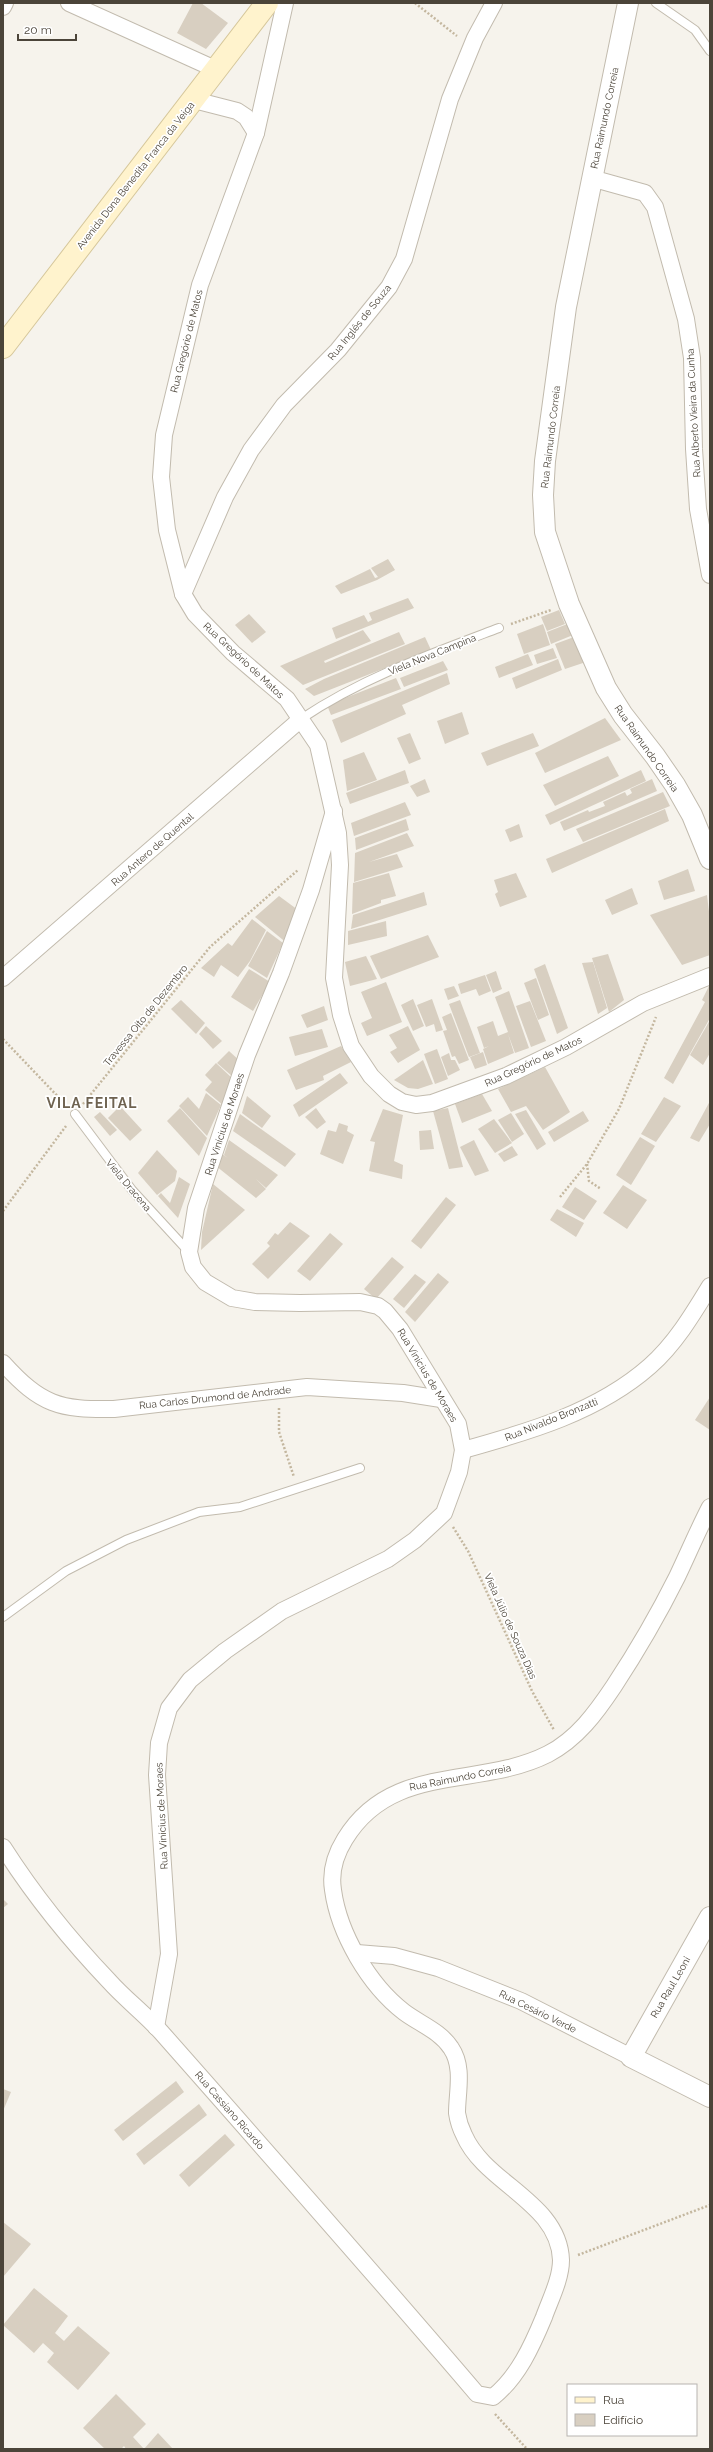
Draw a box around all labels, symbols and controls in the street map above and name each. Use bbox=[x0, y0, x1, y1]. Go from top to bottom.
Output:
scale bar bbox=[18, 16, 76, 42]
text: 20 m bbox=[24, 23, 52, 37]
street label: Rua Raimundo Correia bbox=[588, 66, 621, 170]
street label: Avenida Dona Benedita Franca da Veiga bbox=[74, 99, 196, 251]
street label: Rua Inglês de Souza bbox=[326, 282, 393, 362]
street label: Rua Gregório de Matos bbox=[168, 288, 205, 394]
street label: Rua Alberto Vieira da Cunha bbox=[685, 348, 702, 478]
street label: Rua Raimundo Correia bbox=[539, 385, 562, 489]
street label: Rua Gregório de Matos bbox=[201, 620, 286, 701]
street label: Viela Nova Campina bbox=[387, 632, 477, 677]
street label: Rua Raimundo Correia bbox=[612, 703, 681, 794]
street label: Rua Antero de Quental bbox=[109, 811, 196, 888]
street label: Travessa Oito de Dezembro bbox=[101, 962, 190, 1068]
street label: Rua Gregório de Matos bbox=[483, 1034, 584, 1089]
street label: Rua Vinícius de Moraes bbox=[203, 1071, 246, 1177]
district label: VILA FEITAL bbox=[47, 1095, 137, 1111]
street label: Viela Dracena bbox=[104, 1157, 153, 1213]
street label: Rua Vinícius de Moraes bbox=[395, 1327, 460, 1424]
street label: Rua Carlos Drumond de Andrade bbox=[139, 1384, 292, 1411]
street label: Rua Nivaldo Bronzatti bbox=[503, 1396, 599, 1443]
street label: Viela Júlio de Souza Dias bbox=[482, 1572, 539, 1681]
street label: Rua Vinícius de Moraes bbox=[153, 1762, 170, 1870]
street label: Rua Raimundo Correia bbox=[408, 1762, 512, 1793]
street label: Rua Raul Leoni bbox=[648, 1955, 692, 2020]
street label: Rua Cesário Verde bbox=[497, 1988, 578, 2035]
street label: Rua Cassiano Ricardo bbox=[193, 2069, 266, 2152]
legend bbox=[567, 2384, 697, 2436]
text: Rua bbox=[603, 2393, 624, 2407]
text: Edifício bbox=[603, 2413, 643, 2427]

